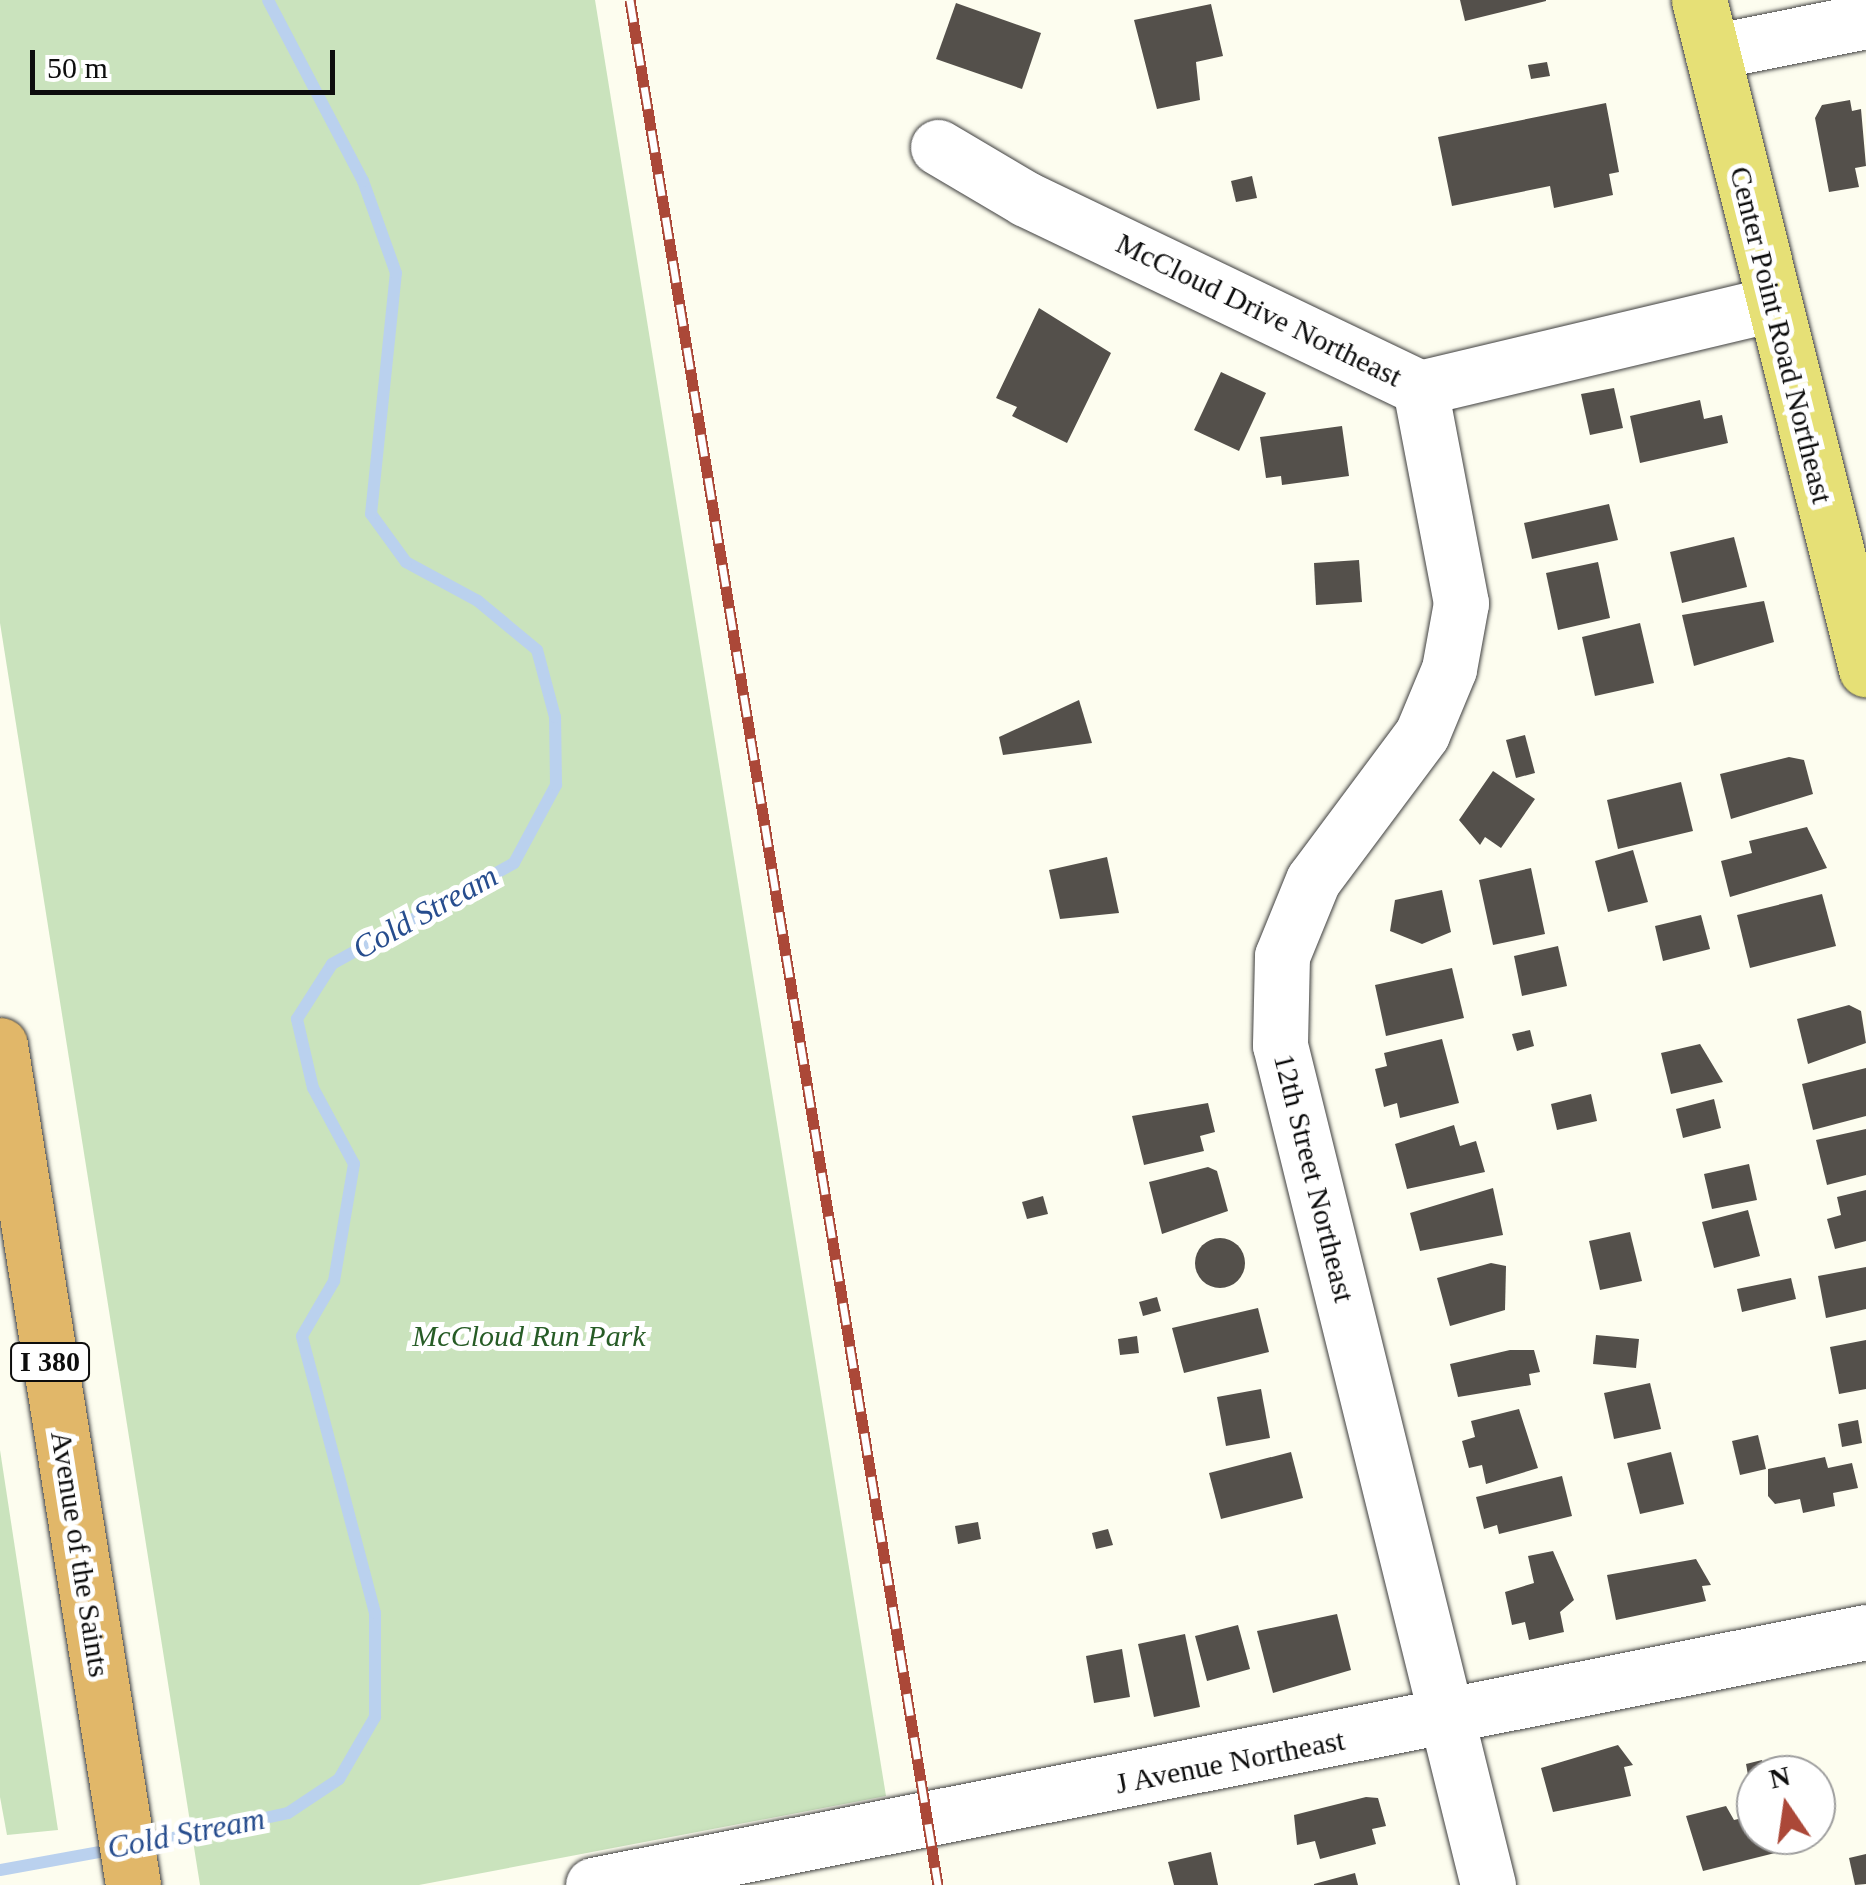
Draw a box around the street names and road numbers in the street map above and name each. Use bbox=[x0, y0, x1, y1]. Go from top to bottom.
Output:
street label: Center Point Road Northeast bbox=[1722, 163, 1840, 507]
street label: McCloud Drive Northeast bbox=[1110, 225, 1408, 395]
street label: 12th Street Northeast bbox=[1266, 1050, 1362, 1306]
road number: I 380 bbox=[10, 1339, 90, 1385]
street label: Avenue of the Saints bbox=[43, 1428, 117, 1680]
street label: J Avenue Northeast bbox=[1112, 1722, 1348, 1802]

